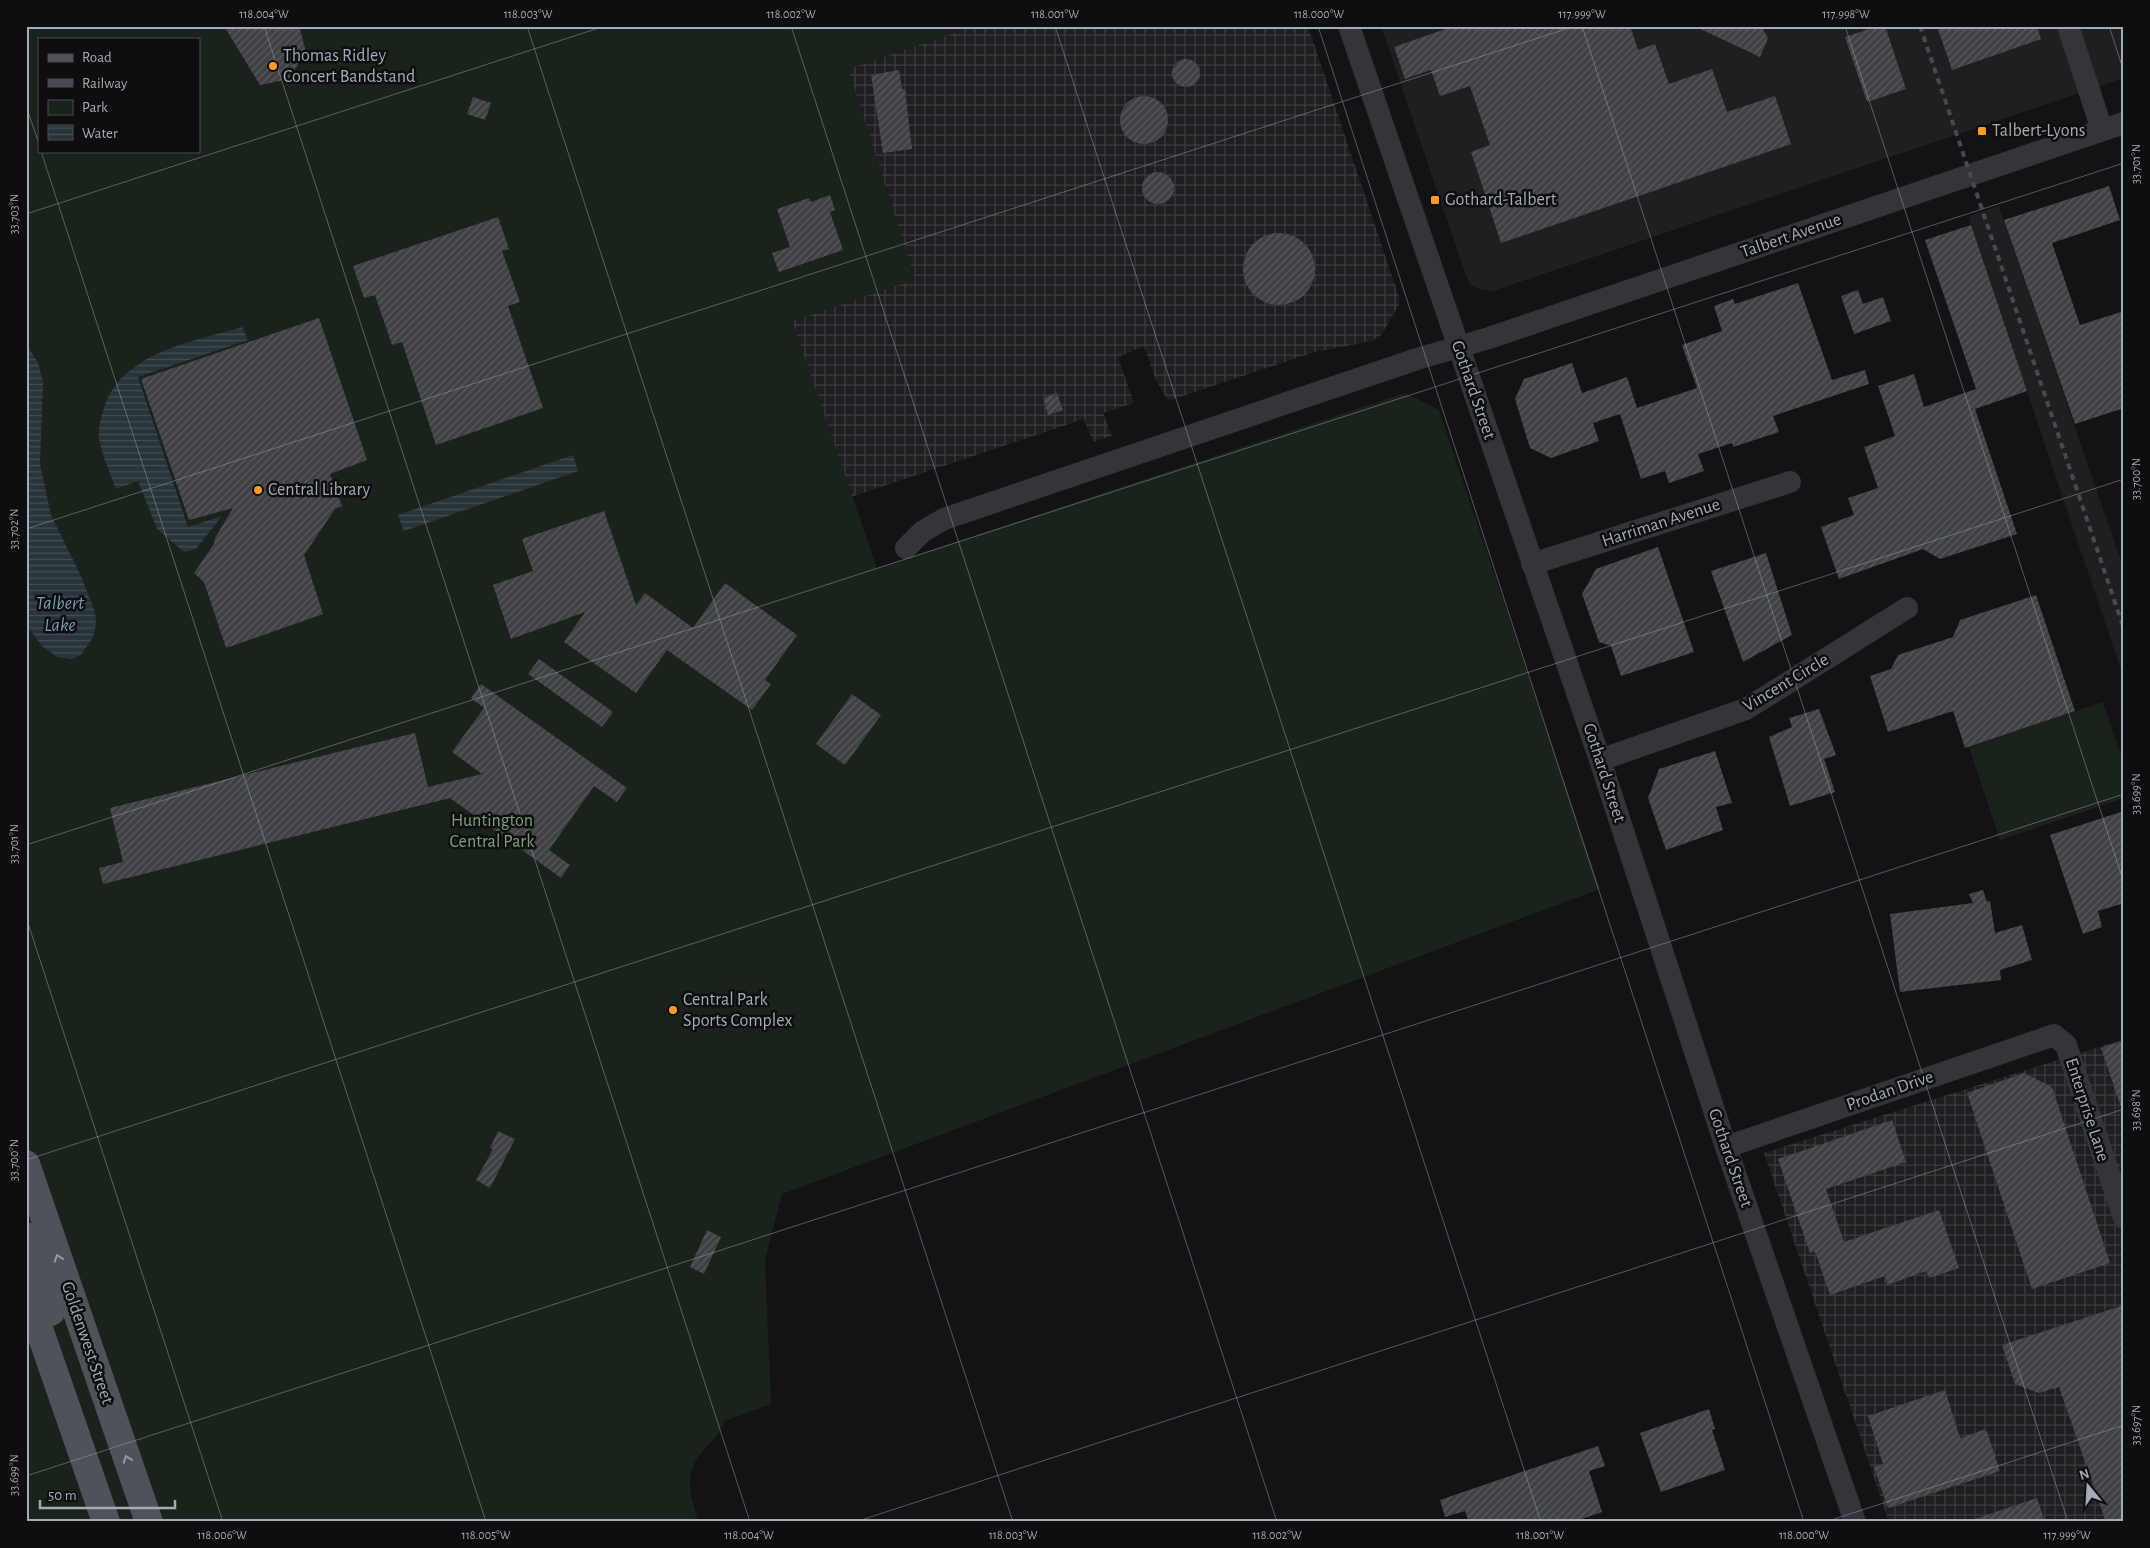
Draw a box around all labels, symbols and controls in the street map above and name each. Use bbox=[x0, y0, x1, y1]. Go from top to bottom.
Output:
text: 118.004°W bbox=[239, 8, 289, 20]
text: 118.003°W bbox=[504, 8, 553, 20]
text: 118.002°W bbox=[766, 8, 816, 20]
text: 118.001°W bbox=[1031, 8, 1079, 20]
text: 118.000°W bbox=[1294, 8, 1344, 20]
text: 117.999°W bbox=[1558, 8, 1606, 20]
text: 117.998°W bbox=[1822, 8, 1870, 20]
legend bbox=[38, 38, 200, 152]
place label: Thomas Ridley Concert Bandstand bbox=[283, 47, 415, 86]
text: Road bbox=[82, 50, 112, 65]
marker: Thomas Ridley Concert Bandstand bbox=[267, 60, 279, 72]
text: Railway bbox=[82, 76, 128, 91]
text: Park bbox=[82, 100, 108, 115]
place label: Talbert-Lyons bbox=[1992, 122, 2085, 140]
marker: Talbert-Lyons bbox=[1976, 125, 1988, 137]
text: Water bbox=[82, 126, 118, 141]
text: 33.701°N bbox=[2130, 144, 2142, 184]
place label: Gothard-Talbert bbox=[1445, 191, 1557, 209]
text: 33.703°N bbox=[8, 194, 20, 234]
marker: Gothard-Talbert bbox=[1429, 194, 1441, 206]
street label: Talbert Avenue bbox=[1738, 210, 1844, 262]
street label: Gothard Street bbox=[1448, 338, 1498, 442]
text: 33.700°N bbox=[2130, 458, 2142, 500]
place label: Central Library bbox=[268, 481, 370, 499]
marker: Central Library bbox=[252, 484, 264, 496]
street label: Harriman Avenue bbox=[1600, 495, 1722, 551]
text: 33.702°N bbox=[8, 508, 20, 550]
water label: Talbert Lake bbox=[36, 594, 85, 635]
street label: Vincent Circle bbox=[1740, 651, 1832, 715]
street label: Gothard Street bbox=[1580, 721, 1629, 825]
text: 33.699°N bbox=[2130, 773, 2142, 815]
park label: Huntington Central Park bbox=[450, 812, 535, 851]
text: 33.701°N bbox=[8, 824, 20, 864]
place label: Central Park Sports Complex bbox=[683, 991, 792, 1030]
marker: Central Park Sports Complex bbox=[667, 1004, 679, 1016]
street label: Enterprise Lane bbox=[2062, 1056, 2112, 1164]
street label: Prodan Drive bbox=[1844, 1068, 1936, 1114]
text: 33.698°N bbox=[2130, 1089, 2142, 1131]
street label: Gothard Street bbox=[1705, 1106, 1755, 1210]
text: 33.700°N bbox=[8, 1139, 20, 1181]
one-way arrow bbox=[54, 1254, 64, 1263]
street label: Goldenwest Street bbox=[58, 1279, 116, 1407]
text: 33.697°N bbox=[2130, 1405, 2142, 1445]
text: 33.699°N bbox=[8, 1454, 20, 1496]
one-way arrow bbox=[123, 1456, 133, 1464]
north arrow bbox=[2062, 1460, 2112, 1510]
text: N bbox=[2077, 1466, 2091, 1483]
scale bar bbox=[40, 1478, 175, 1510]
text: 50 m bbox=[48, 1488, 77, 1503]
text: 118.006°W bbox=[197, 1529, 247, 1541]
text: 118.005°W bbox=[462, 1529, 511, 1541]
text: 118.004°W bbox=[724, 1529, 774, 1541]
text: 118.003°W bbox=[989, 1529, 1038, 1541]
text: 118.002°W bbox=[1252, 1529, 1302, 1541]
text: 118.001°W bbox=[1516, 1529, 1564, 1541]
text: 118.000°W bbox=[1779, 1529, 1829, 1541]
text: 117.999°W bbox=[2043, 1529, 2091, 1541]

